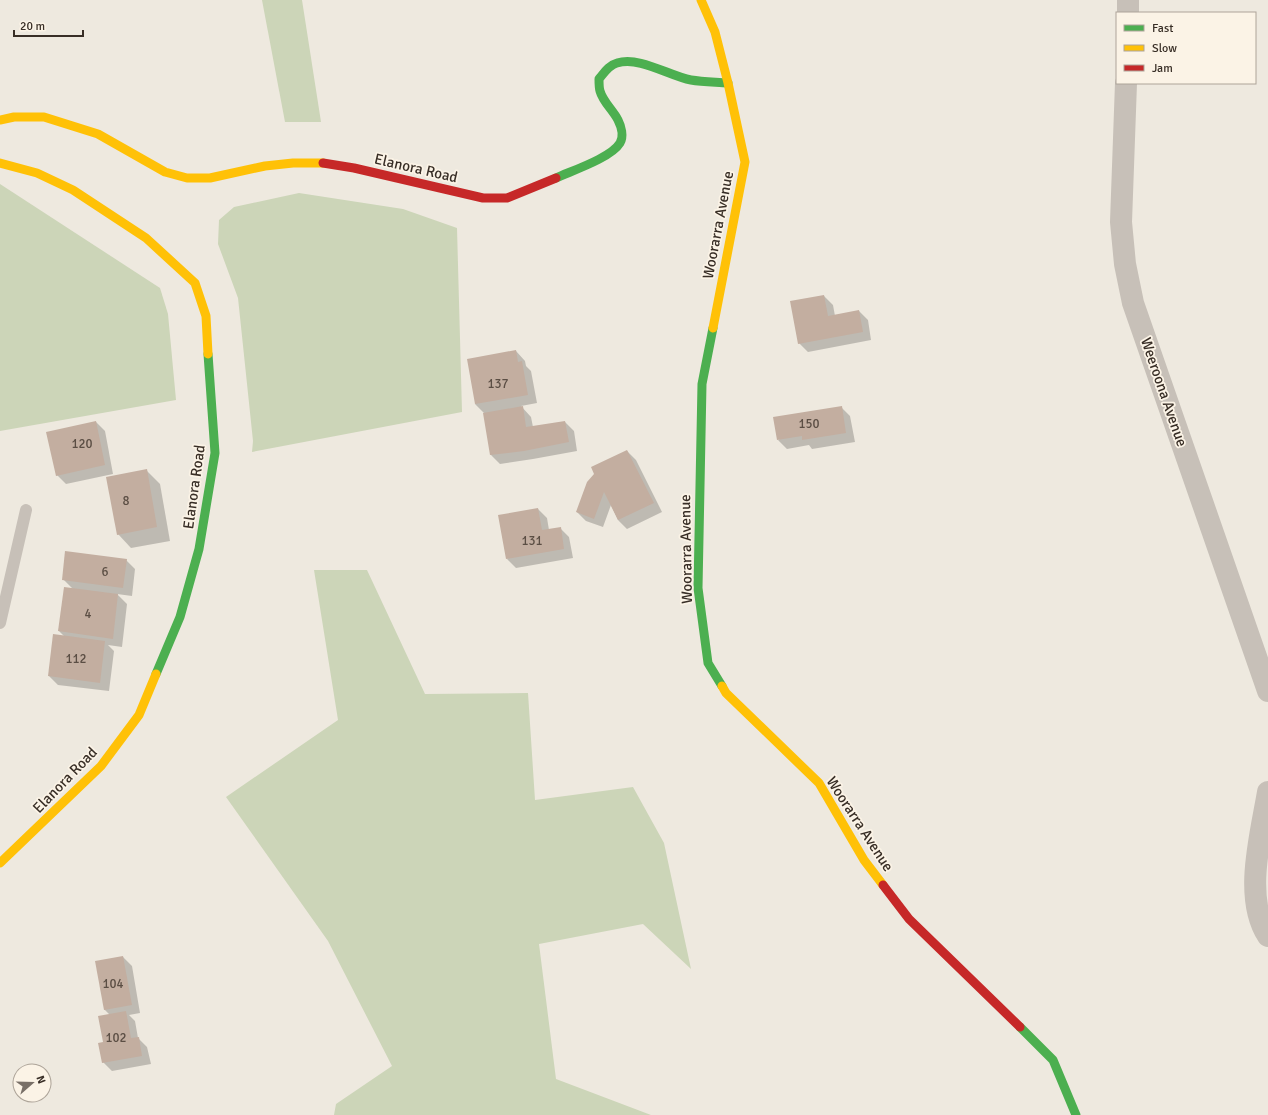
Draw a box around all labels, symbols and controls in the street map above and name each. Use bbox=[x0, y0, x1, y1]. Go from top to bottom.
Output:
scale bar bbox=[14, 12, 83, 38]
legend bbox=[1116, 12, 1256, 84]
text: 20 m bbox=[20, 19, 45, 34]
text: Fast bbox=[1152, 21, 1173, 36]
text: Slow bbox=[1152, 41, 1177, 56]
text: Jam bbox=[1152, 61, 1173, 76]
street label: Elanora Road bbox=[373, 150, 459, 186]
street label: Woorarra Avenue bbox=[699, 170, 737, 280]
street label: Weeroona Avenue bbox=[1137, 335, 1191, 449]
house number: 137 bbox=[487, 376, 509, 392]
house number: 150 bbox=[798, 416, 820, 432]
house number: 120 bbox=[71, 436, 93, 452]
street label: Elanora Road bbox=[179, 444, 209, 530]
house number: 8 bbox=[122, 493, 130, 509]
street label: Woorarra Avenue bbox=[676, 494, 696, 604]
house number: 131 bbox=[521, 533, 543, 549]
house number: 6 bbox=[101, 564, 109, 580]
house number: 4 bbox=[84, 606, 92, 622]
house number: 112 bbox=[65, 651, 87, 667]
street label: Elanora Road bbox=[29, 743, 101, 817]
street label: Woorarra Avenue bbox=[823, 773, 897, 875]
house number: 104 bbox=[102, 976, 124, 992]
house number: 102 bbox=[105, 1030, 127, 1046]
north arrow bbox=[12, 1063, 52, 1103]
text: N bbox=[34, 1074, 48, 1086]

